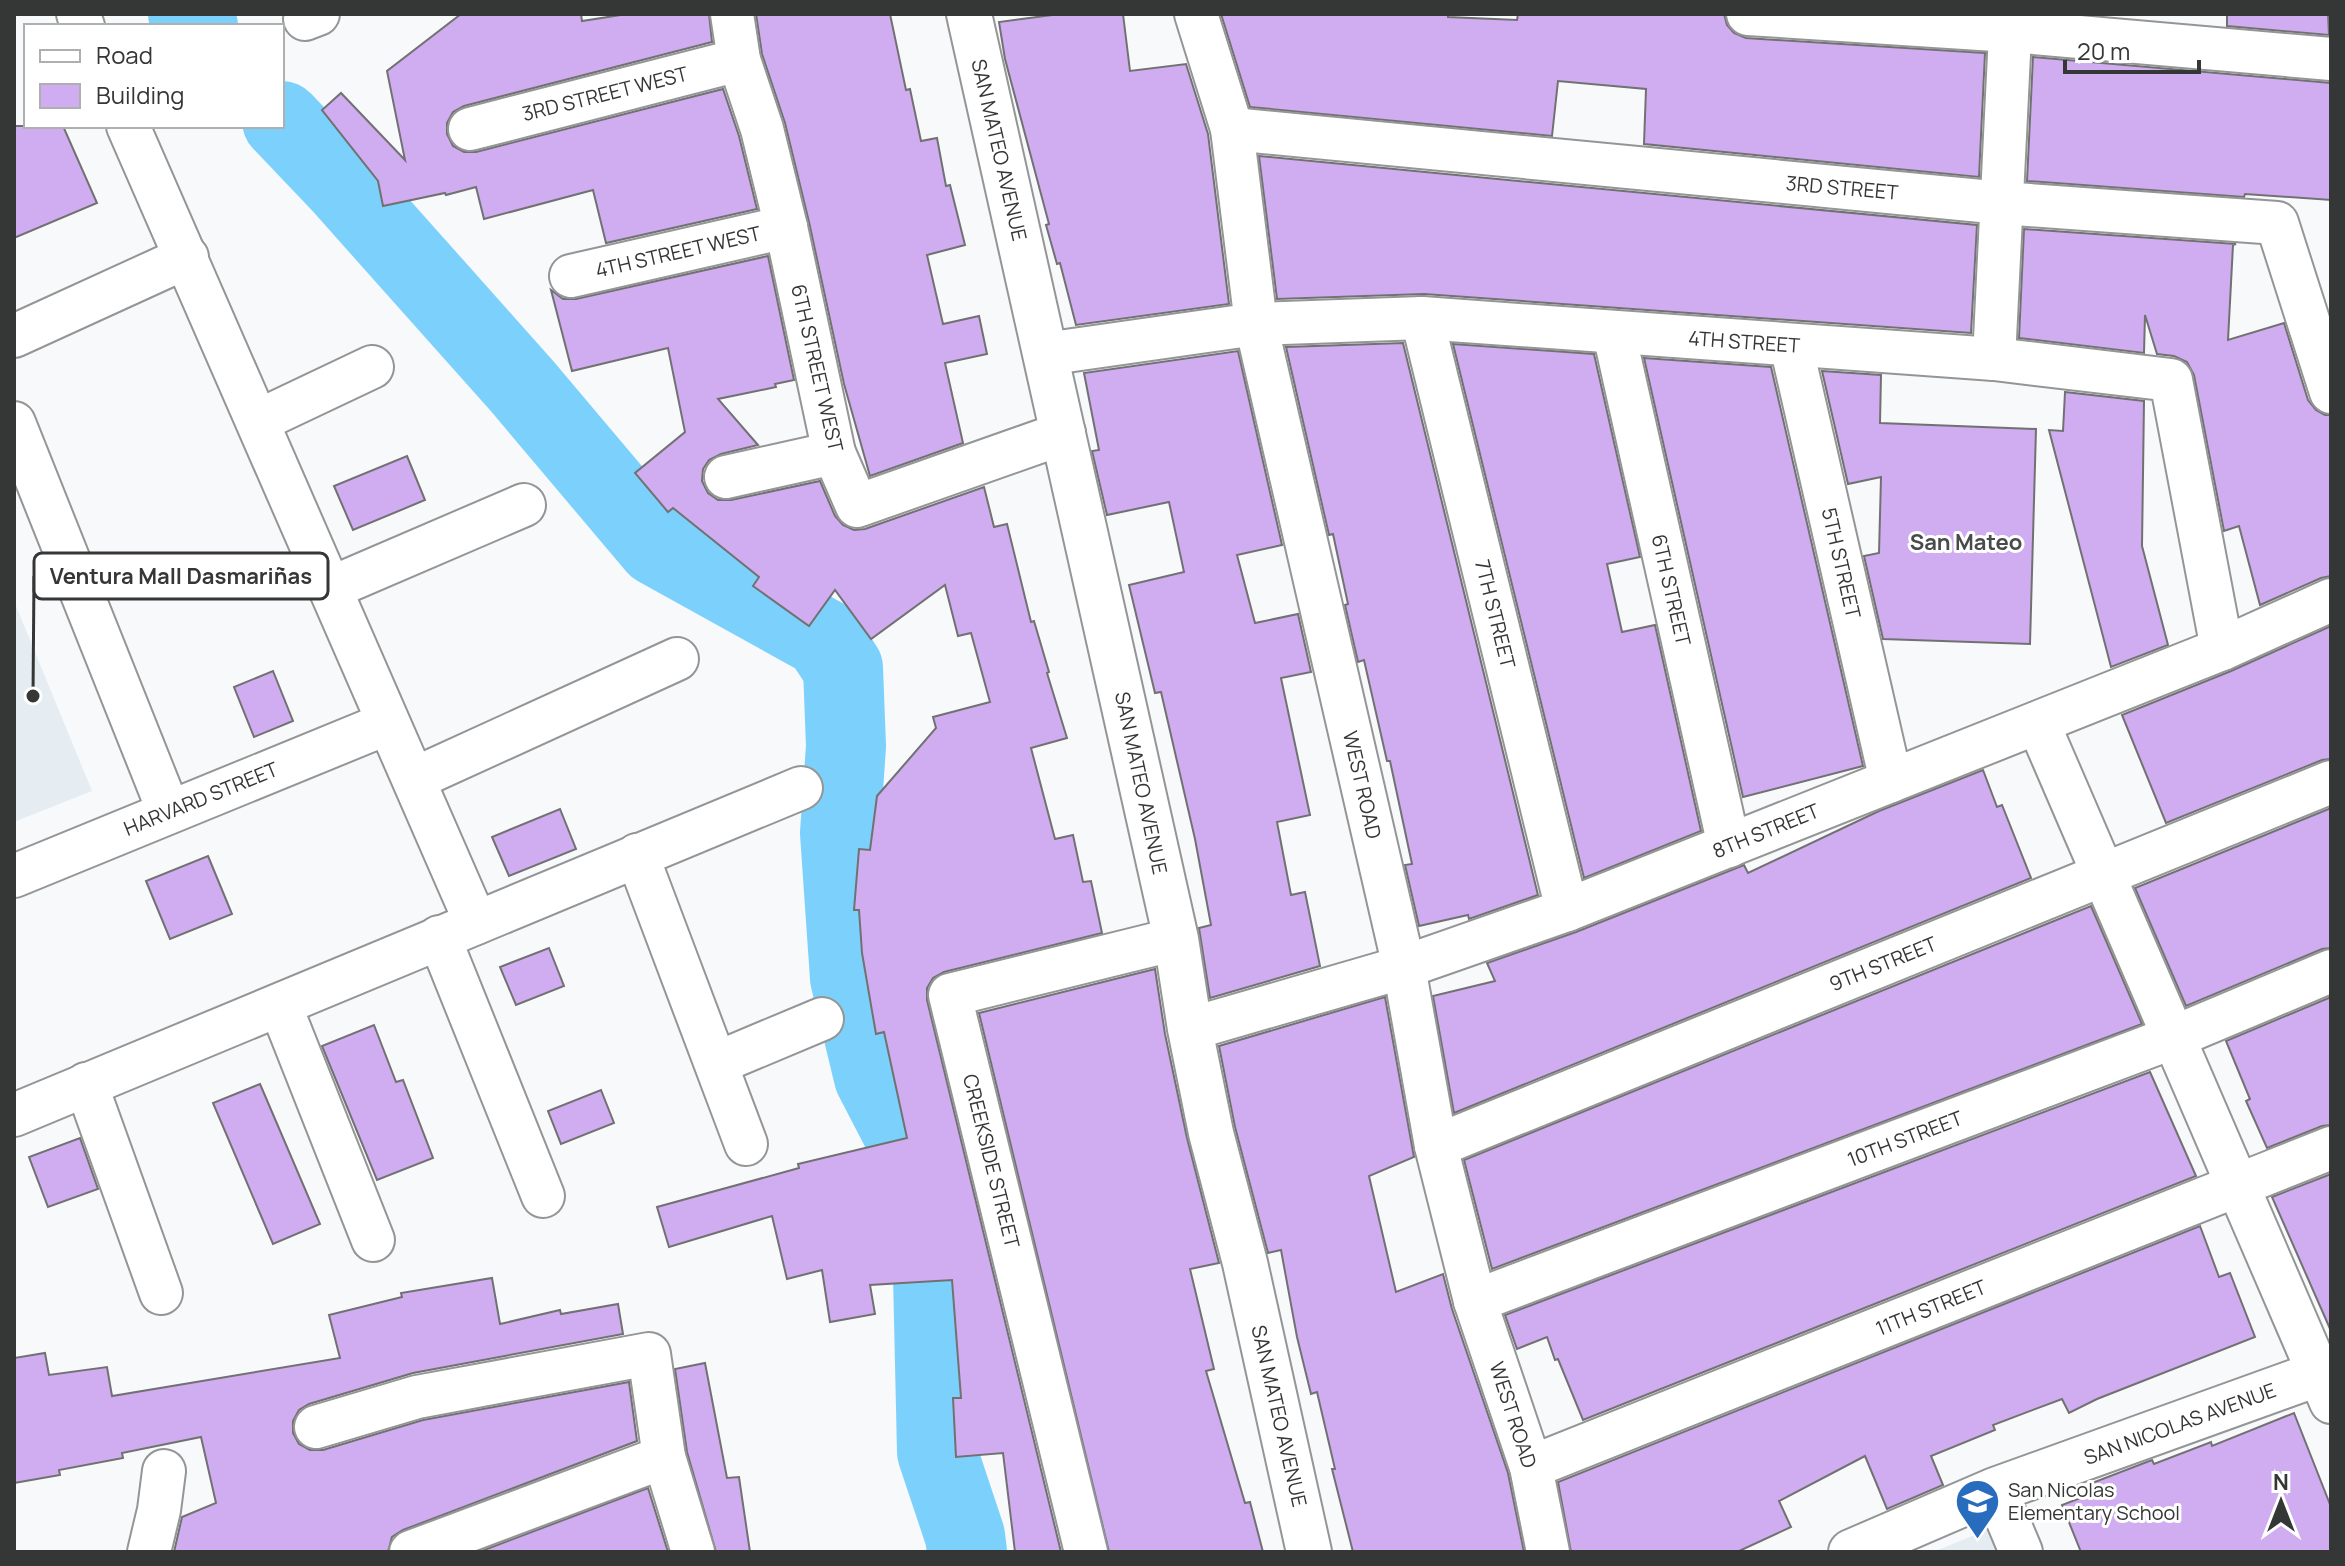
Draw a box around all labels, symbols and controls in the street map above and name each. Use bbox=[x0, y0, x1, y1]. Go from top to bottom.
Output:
legend bbox=[24, 24, 284, 128]
scale bar bbox=[2065, 24, 2199, 74]
text: 20 m bbox=[2077, 34, 2130, 67]
text: Road bbox=[96, 38, 153, 71]
street label: SAN MATEO AVENUE bbox=[965, 56, 1034, 244]
street label: 3RD STREET WEST bbox=[519, 60, 691, 127]
text: Building bbox=[96, 78, 184, 111]
street label: 3RD STREET bbox=[1785, 169, 1899, 206]
street label: 4TH STREET WEST bbox=[592, 219, 763, 284]
street label: 6TH STREET WEST bbox=[785, 282, 850, 454]
street label: 4TH STREET bbox=[1687, 324, 1801, 359]
street label: 5TH STREET bbox=[1816, 505, 1867, 621]
district label: San Mateo bbox=[1910, 527, 2022, 557]
street label: 6TH STREET bbox=[1646, 531, 1697, 648]
callout: Ventura Mall Dasmariñas bbox=[34, 553, 328, 599]
street label: 7TH STREET bbox=[1469, 557, 1522, 671]
text: Ventura Mall Dasmariñas bbox=[50, 561, 312, 591]
street label: SAN MATEO AVENUE bbox=[1109, 689, 1174, 877]
street label: WEST ROAD bbox=[1337, 728, 1388, 842]
street label: HARVARD STREET bbox=[120, 755, 282, 842]
street label: 8TH STREET bbox=[1708, 797, 1823, 864]
street label: 9TH STREET bbox=[1825, 930, 1941, 997]
street label: CREEKSIDE STREET bbox=[957, 1071, 1026, 1251]
street label: 10TH STREET bbox=[1843, 1104, 1966, 1173]
street label: 11TH STREET bbox=[1872, 1273, 1990, 1342]
street label: SAN MATEO AVENUE bbox=[1245, 1322, 1314, 1510]
street label: WEST ROAD bbox=[1484, 1358, 1543, 1471]
street label: SAN NICOLAS AVENUE bbox=[2080, 1376, 2280, 1471]
north arrow bbox=[2241, 1462, 2321, 1542]
text: N bbox=[2273, 1467, 2289, 1497]
place label: San Nicolas Elementary School bbox=[2008, 1476, 2180, 1526]
school or university icon: San Nicolas Elementary School bbox=[1953, 1477, 2001, 1540]

